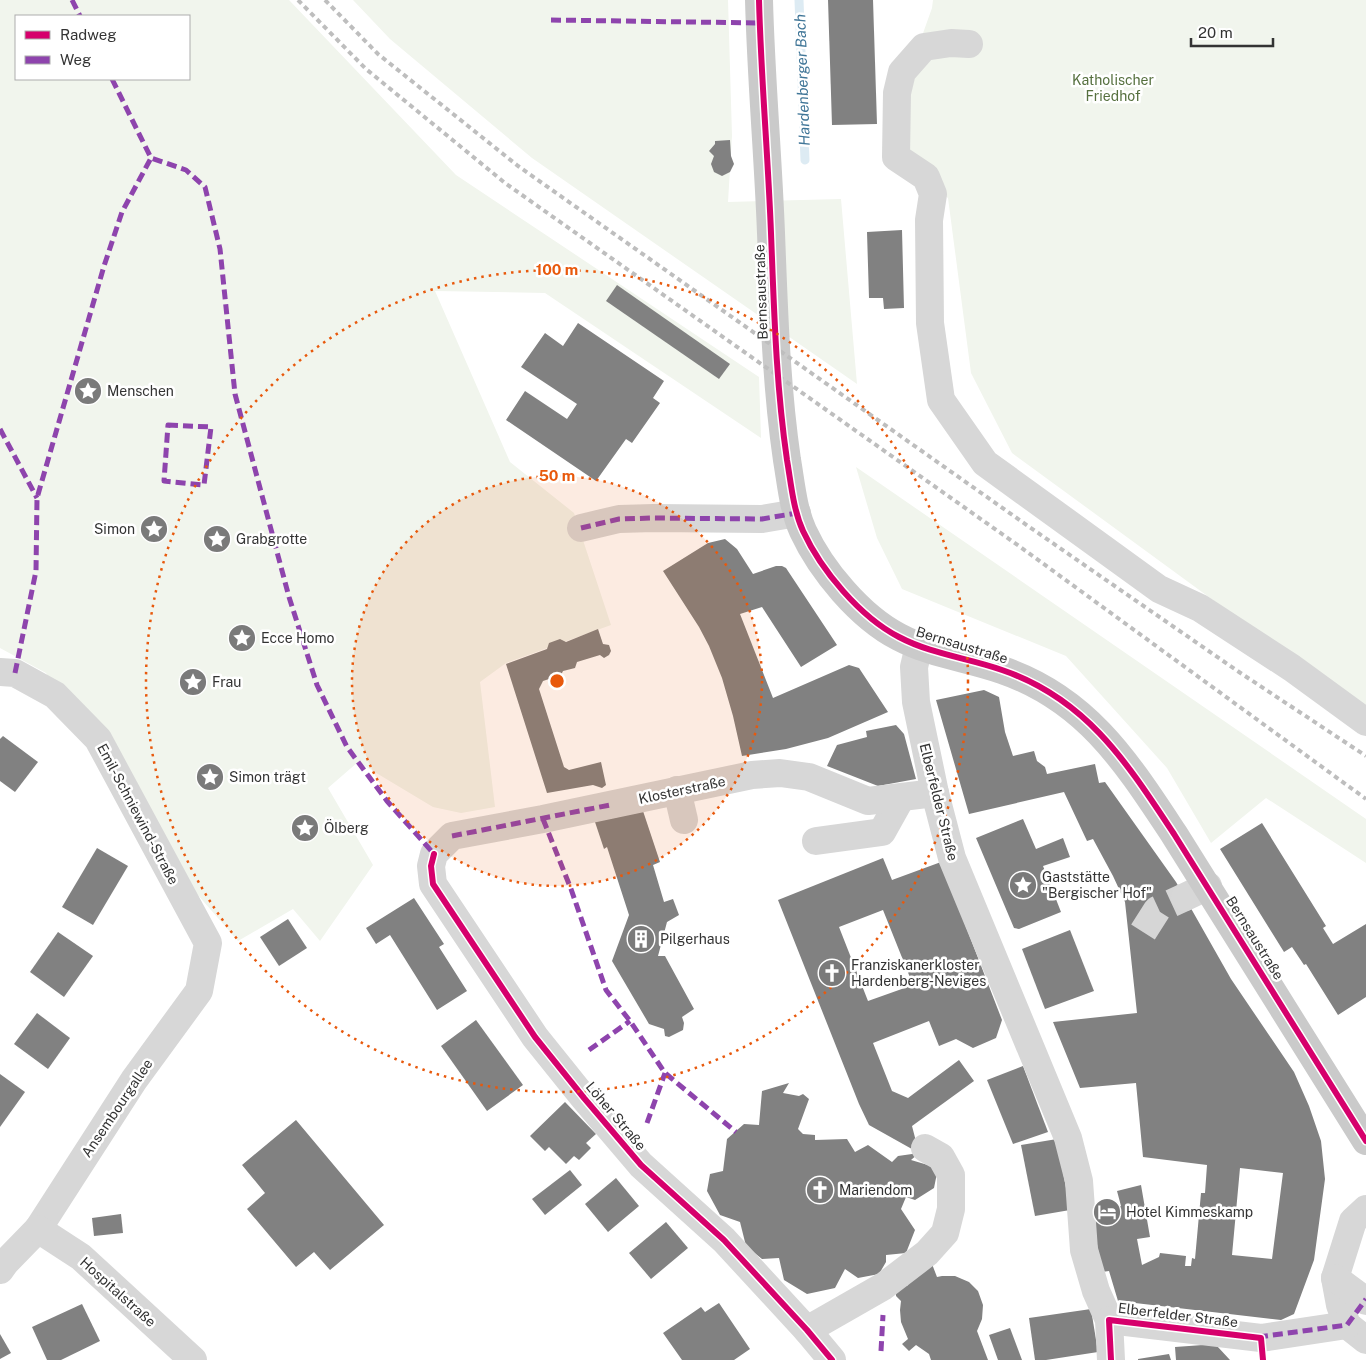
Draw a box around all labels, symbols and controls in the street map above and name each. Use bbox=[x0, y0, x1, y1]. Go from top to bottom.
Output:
water label: Hardenberger Bach bbox=[791, 14, 813, 146]
legend bbox=[15, 15, 190, 80]
scale bar bbox=[1191, 15, 1274, 47]
text: 20 m bbox=[1198, 24, 1233, 41]
text: Radweg bbox=[60, 26, 117, 43]
text: Weg bbox=[60, 51, 91, 68]
park label: Katholischer Friedhof bbox=[1072, 72, 1154, 104]
street label: Bernsaustraße bbox=[751, 244, 771, 340]
text: 100 m bbox=[536, 261, 578, 278]
place icon: Menschen bbox=[73, 376, 103, 406]
place label: Menschen bbox=[107, 383, 174, 399]
text: 50 m bbox=[539, 467, 575, 484]
place icon: Simon bbox=[139, 514, 169, 544]
place label: Simon bbox=[94, 521, 135, 537]
place icon: Grabgrotte bbox=[202, 524, 232, 554]
place label: Grabgrotte bbox=[236, 531, 307, 547]
place icon: Ecce Homo bbox=[227, 623, 257, 653]
street label: Bernsaustraße bbox=[914, 623, 1010, 667]
place label: Ecce Homo bbox=[261, 630, 335, 646]
place icon: Frau bbox=[178, 667, 208, 697]
centre of rings bbox=[548, 672, 566, 690]
place label: Frau bbox=[212, 674, 241, 690]
street label: Emil-Schniewind-Straße bbox=[94, 741, 182, 887]
street label: Elberfelder Straße bbox=[917, 742, 961, 863]
place icon: Simon trägt bbox=[195, 762, 225, 792]
place label: Simon trägt bbox=[229, 769, 306, 785]
street label: Klosterstraße bbox=[637, 773, 727, 807]
place icon: Ölberg bbox=[290, 813, 320, 843]
place label: Ölberg bbox=[324, 818, 369, 836]
place label: Gaststätte "Bergischer Hof" bbox=[1042, 869, 1152, 901]
place icon: Gaststätte "Bergischer Hof" bbox=[1008, 870, 1038, 900]
street label: Bernsaustraße bbox=[1223, 893, 1287, 983]
building icon: Pilgerhaus bbox=[626, 924, 656, 954]
place label: Pilgerhaus bbox=[660, 931, 730, 947]
place label: Franziskanerkloster Hardenberg-Neviges bbox=[851, 957, 986, 989]
church icon: Franziskanerkloster Hardenberg-Neviges bbox=[817, 958, 847, 988]
street label: Ansembourgallee bbox=[78, 1056, 156, 1160]
street label: Löher Straße bbox=[583, 1079, 649, 1153]
church icon: Mariendom bbox=[805, 1175, 835, 1205]
place label: Mariendom bbox=[839, 1182, 912, 1198]
hotel icon: Hotel Kimmeskamp bbox=[1092, 1197, 1122, 1227]
place label: Hotel Kimmeskamp bbox=[1126, 1204, 1253, 1220]
street label: Hospitalstraße bbox=[77, 1254, 159, 1330]
street label: Elberfelder Straße bbox=[1117, 1300, 1239, 1330]

